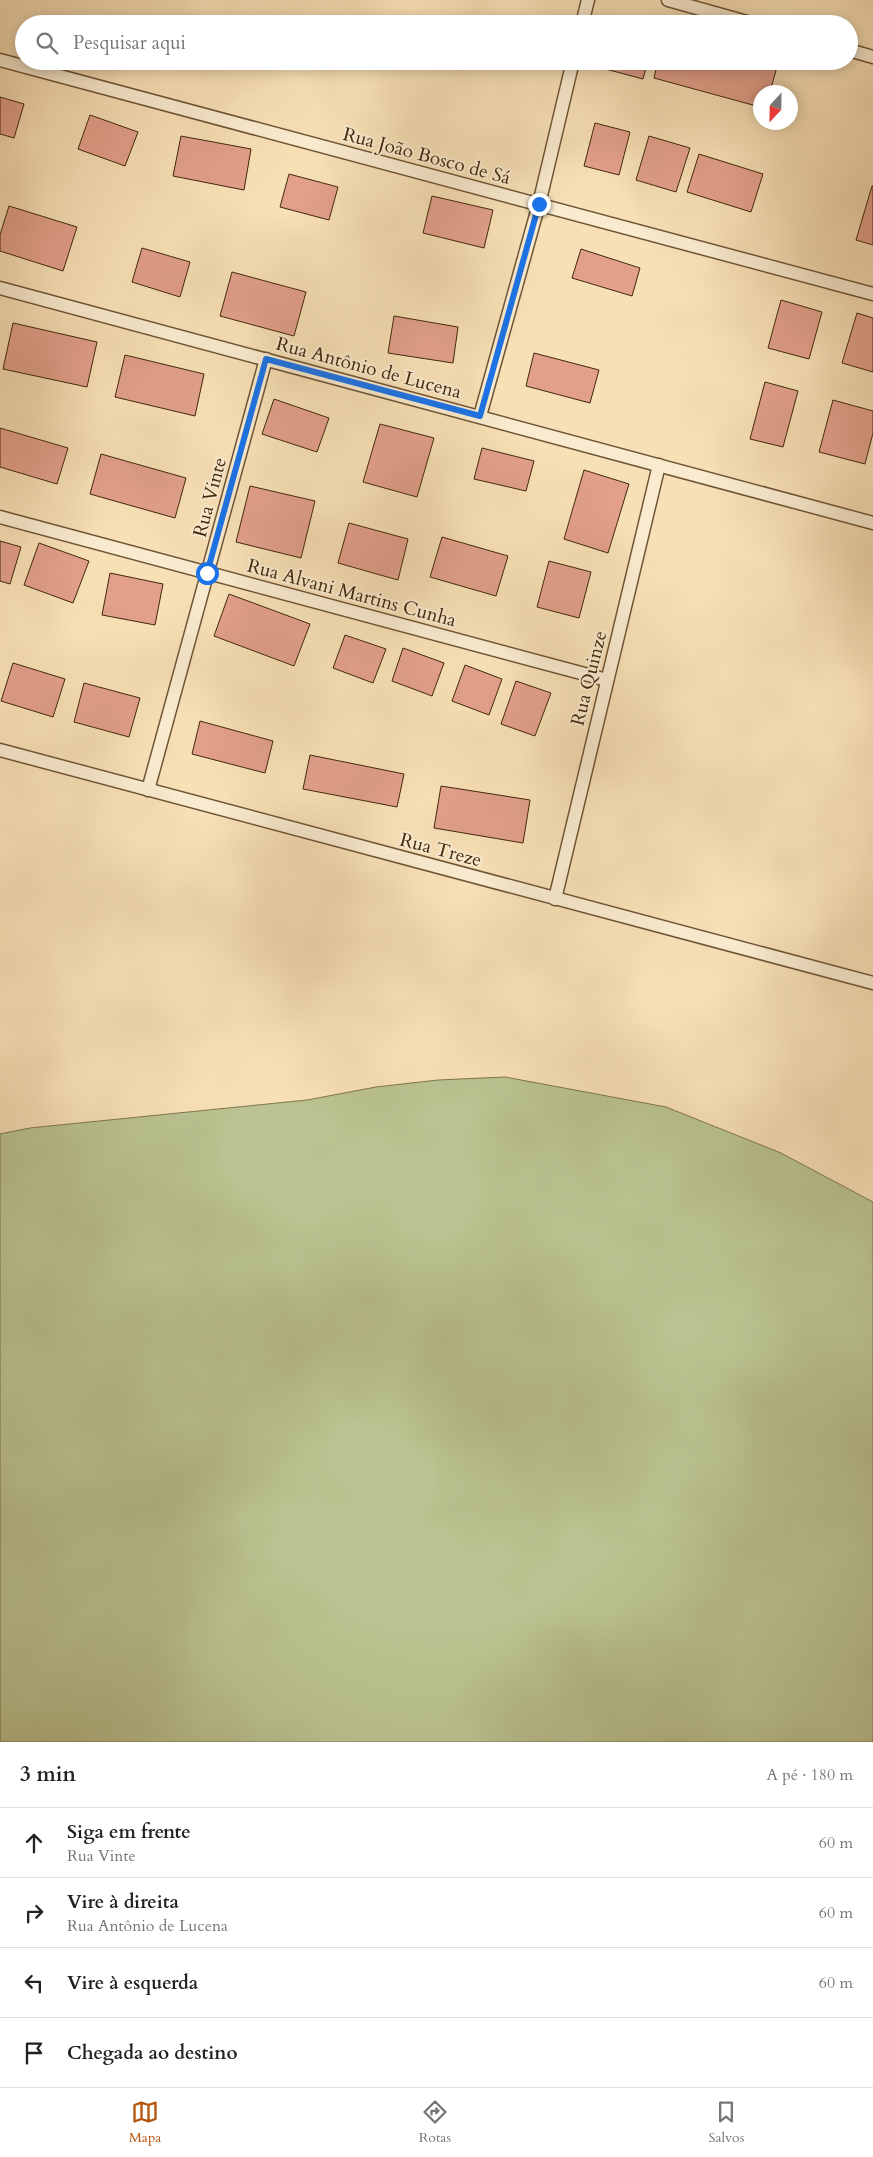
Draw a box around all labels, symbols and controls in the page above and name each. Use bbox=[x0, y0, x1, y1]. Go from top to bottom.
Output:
search box bbox=[15, 15, 858, 70]
icon: search bbox=[33, 29, 61, 57]
text: Pesquisar aqui bbox=[73, 30, 186, 56]
north arrow bbox=[753, 85, 798, 130]
street label: Rua João Bosco de Sá bbox=[340, 121, 513, 191]
route end bbox=[528, 193, 551, 216]
street label: Rua Antônio de Lucena bbox=[273, 331, 464, 405]
street label: Rua Vinte bbox=[187, 454, 233, 540]
street label: Rua Alvani Martins Cunha bbox=[244, 553, 459, 633]
route start bbox=[196, 562, 219, 585]
street label: Rua Quinze bbox=[565, 628, 613, 728]
street label: Rua Treze bbox=[397, 827, 484, 873]
text: 3 min bbox=[20, 1760, 76, 1789]
text: A pé · 180 m bbox=[766, 1764, 853, 1786]
text: Siga em frente bbox=[67, 1819, 191, 1845]
icon: ahead bbox=[20, 1829, 48, 1857]
text: 60 m bbox=[819, 1832, 853, 1854]
text: Rua Vinte bbox=[67, 1845, 136, 1867]
text: Vire à direita bbox=[67, 1889, 179, 1915]
icon: right bbox=[20, 1899, 48, 1927]
text: 60 m bbox=[819, 1902, 853, 1924]
text: Rua Antônio de Lucena bbox=[67, 1915, 228, 1937]
icon: left bbox=[20, 1969, 48, 1997]
text: Vire à esquerda bbox=[67, 1970, 198, 1996]
text: 60 m bbox=[819, 1972, 853, 1994]
icon: arrive bbox=[20, 2039, 48, 2067]
text: Chegada ao destino bbox=[67, 2040, 238, 2066]
tab: Mapa bbox=[129, 2098, 161, 2147]
tab: Rotas bbox=[419, 2098, 451, 2147]
tab: Salvos bbox=[708, 2098, 744, 2147]

